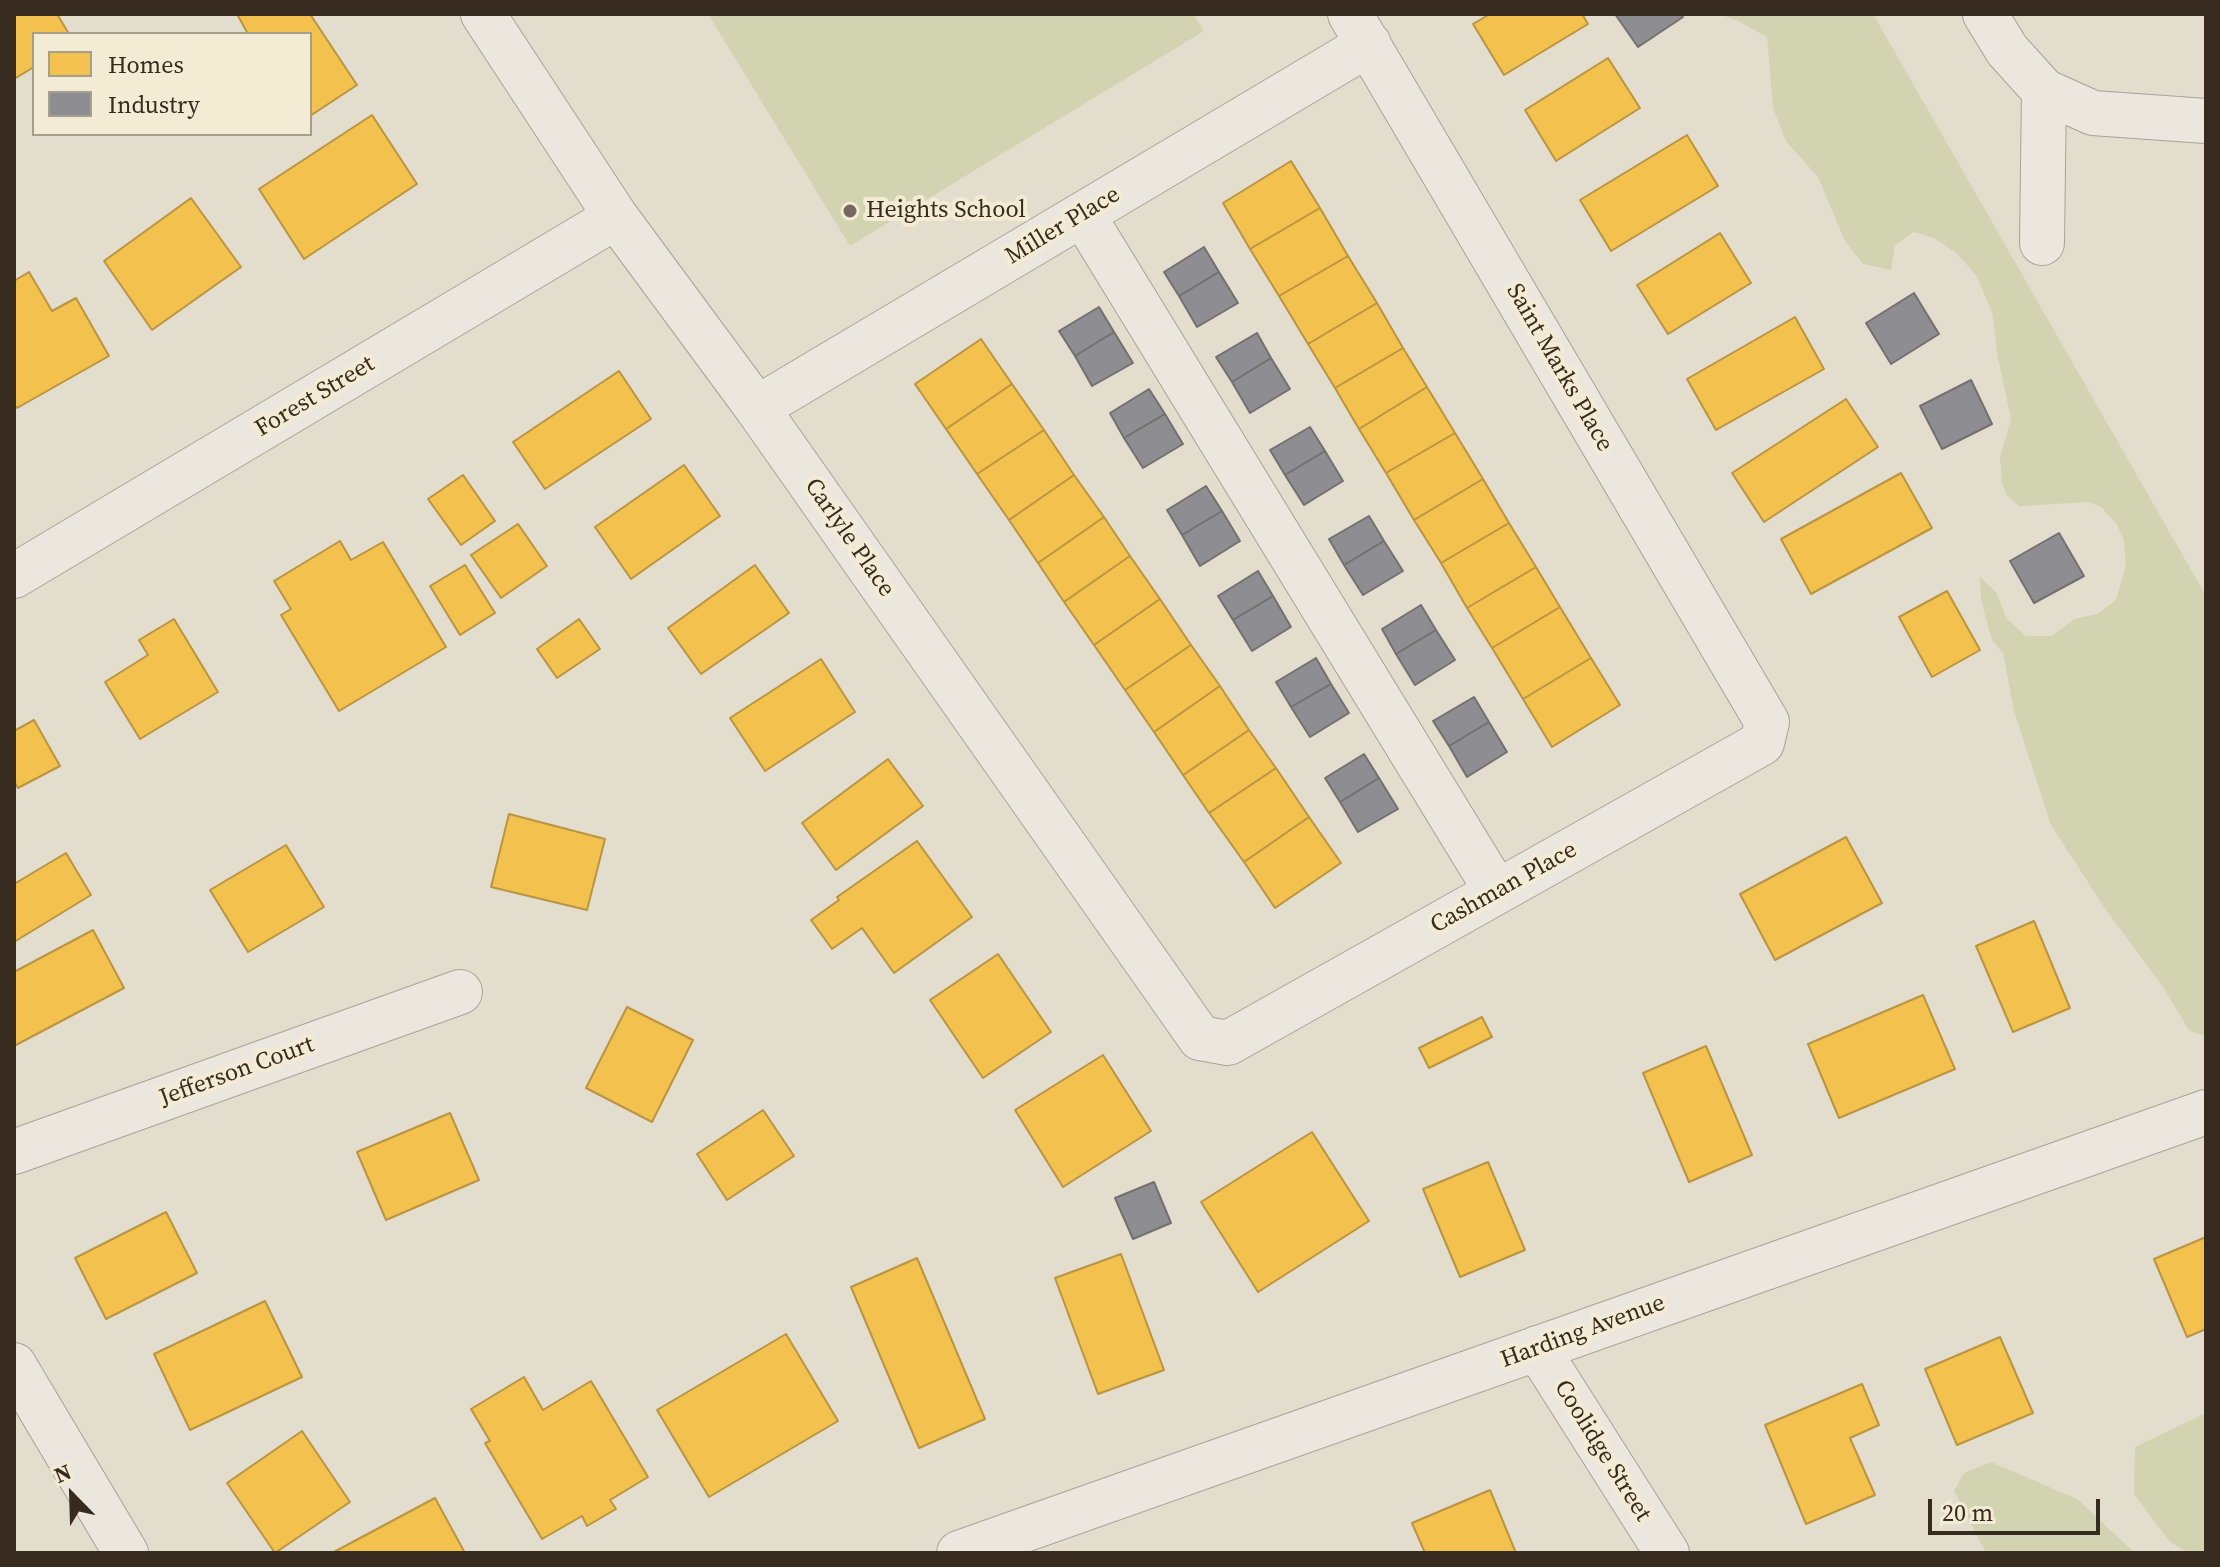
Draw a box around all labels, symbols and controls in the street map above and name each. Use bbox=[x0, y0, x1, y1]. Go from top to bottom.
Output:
legend bbox=[32, 32, 312, 136]
text: Homes bbox=[108, 48, 184, 81]
text: Industry bbox=[108, 88, 200, 121]
street label: Miller Place bbox=[1001, 181, 1125, 271]
place label: Heights School bbox=[866, 197, 1026, 225]
marker: Heights School bbox=[841, 202, 859, 220]
street label: Saint Marks Place bbox=[1499, 279, 1619, 457]
street label: Forest Street bbox=[250, 350, 380, 444]
street label: Carlyle Place bbox=[798, 473, 900, 603]
street label: Cashman Place bbox=[1426, 836, 1582, 940]
street label: Jefferson Court bbox=[156, 1031, 318, 1113]
street label: Harding Avenue bbox=[1497, 1289, 1669, 1375]
street label: Coolidge Street bbox=[1547, 1375, 1657, 1527]
north arrow bbox=[32, 1455, 112, 1535]
text: N bbox=[49, 1456, 76, 1490]
scale bar bbox=[1932, 1483, 2104, 1533]
text: 20 m bbox=[1942, 1496, 1993, 1529]

